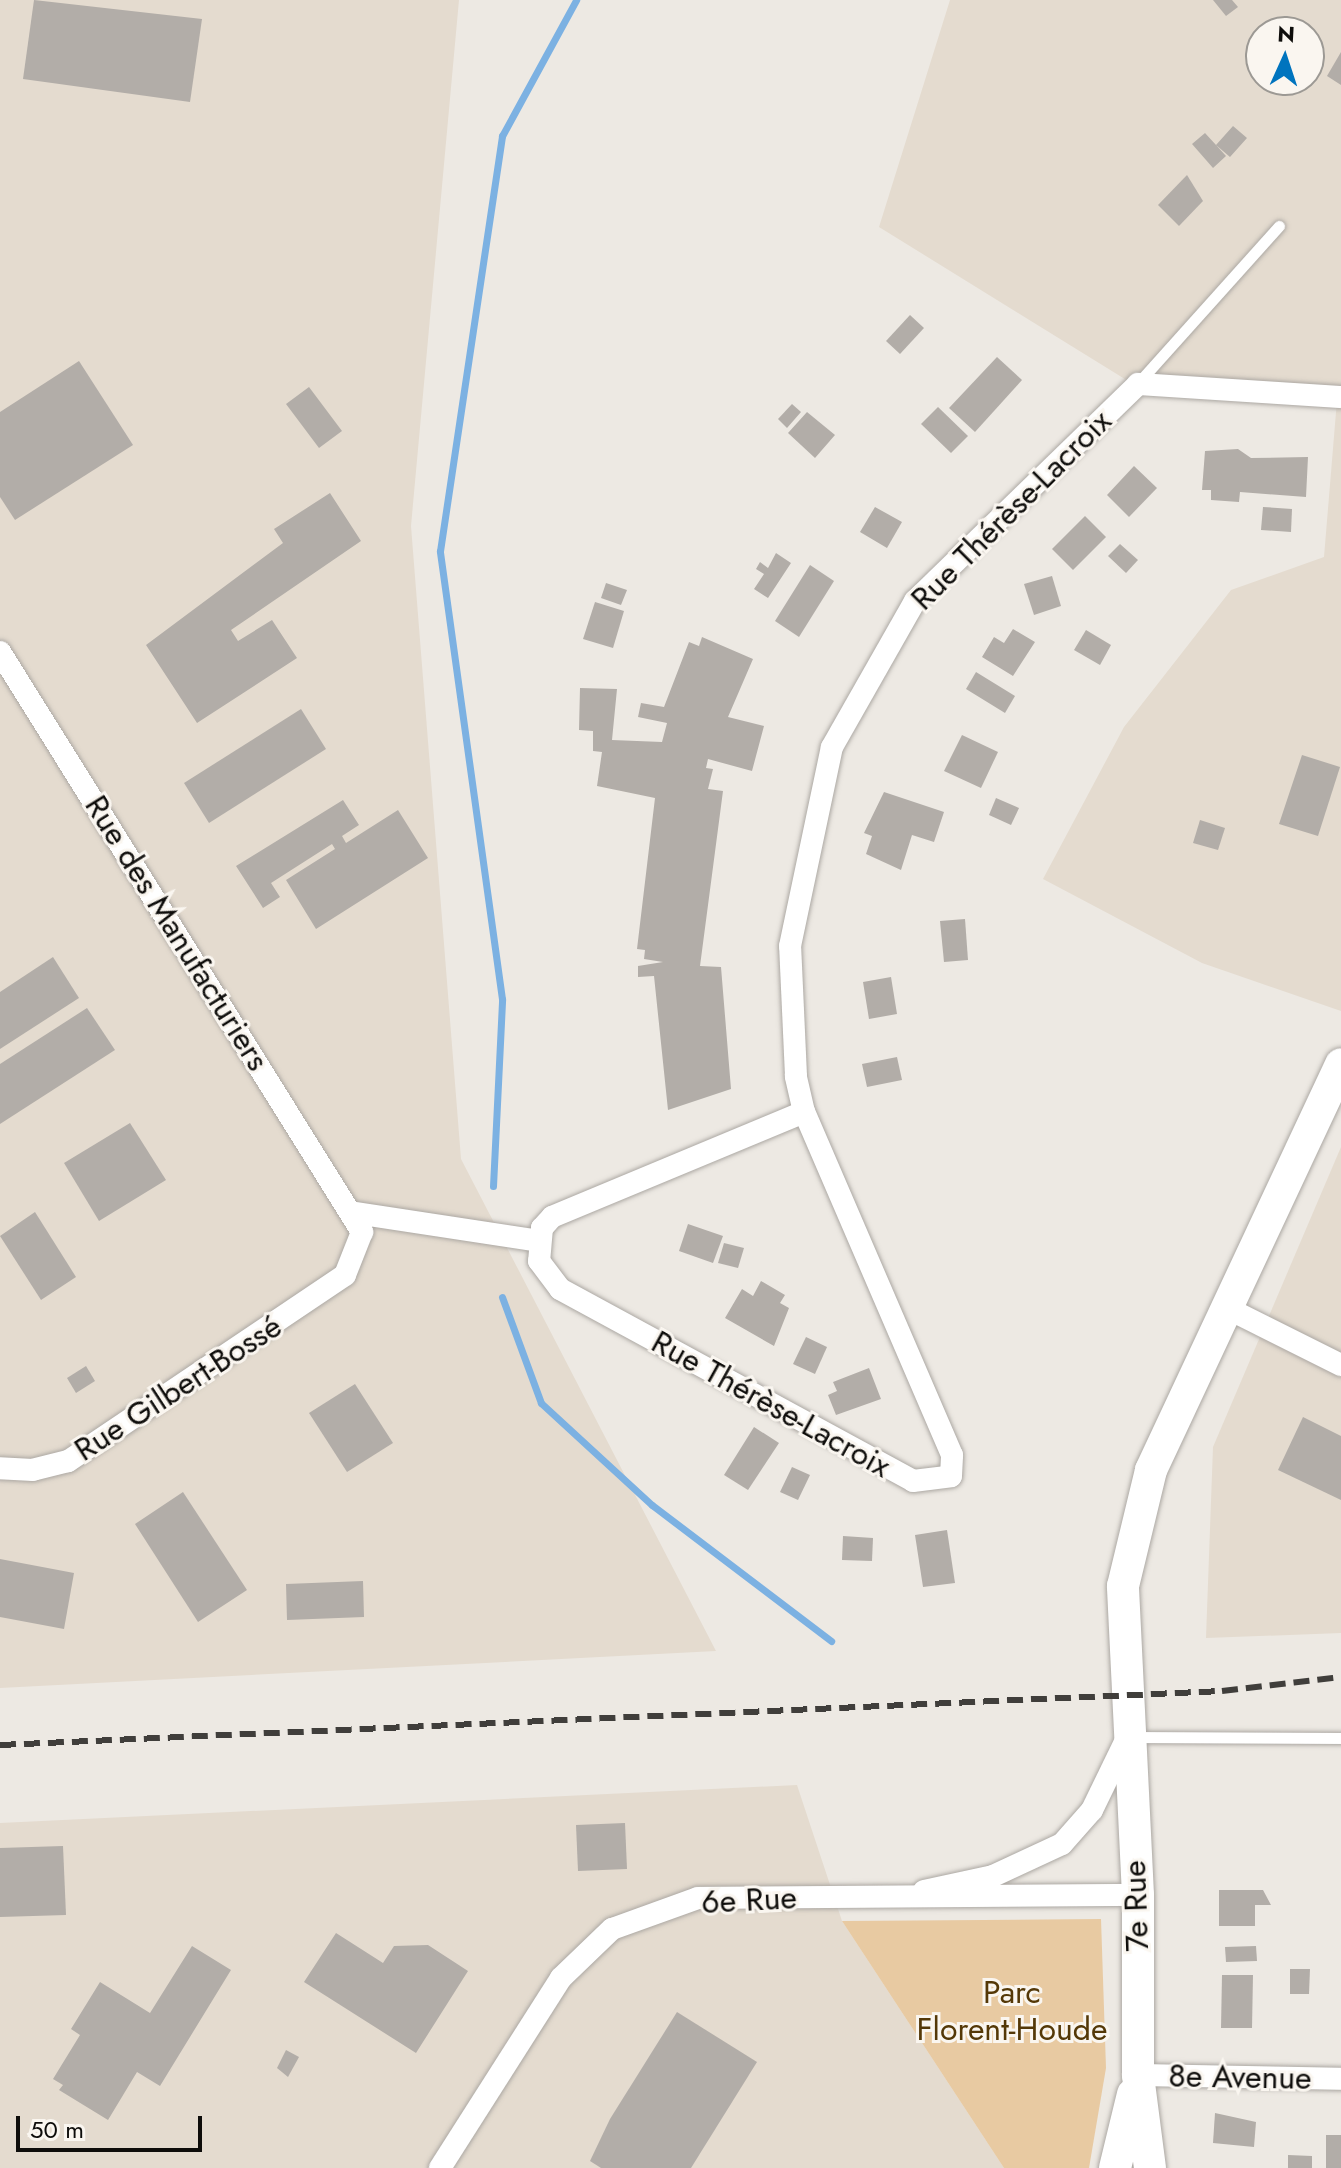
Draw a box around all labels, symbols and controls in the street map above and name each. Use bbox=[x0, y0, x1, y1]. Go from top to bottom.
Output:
north arrow bbox=[1245, 16, 1325, 96]
text: N bbox=[1277, 18, 1296, 50]
street label: Rue Thérèse-Lacroix bbox=[903, 402, 1119, 618]
street label: Rue des Manufacturiers bbox=[77, 788, 277, 1078]
street label: Rue Gilbert-Bossé bbox=[67, 1307, 289, 1469]
street label: Rue Thérèse-Lacroix bbox=[645, 1323, 897, 1485]
street label: 7e Rue bbox=[1115, 1860, 1157, 1952]
street label: 6e Rue bbox=[700, 1878, 798, 1922]
park label: Parc Florent-Houde bbox=[917, 1974, 1107, 2049]
street label: 8e Avenue bbox=[1168, 2057, 1312, 2097]
scale bar bbox=[20, 2100, 206, 2150]
text: 50 m bbox=[30, 2112, 84, 2147]

